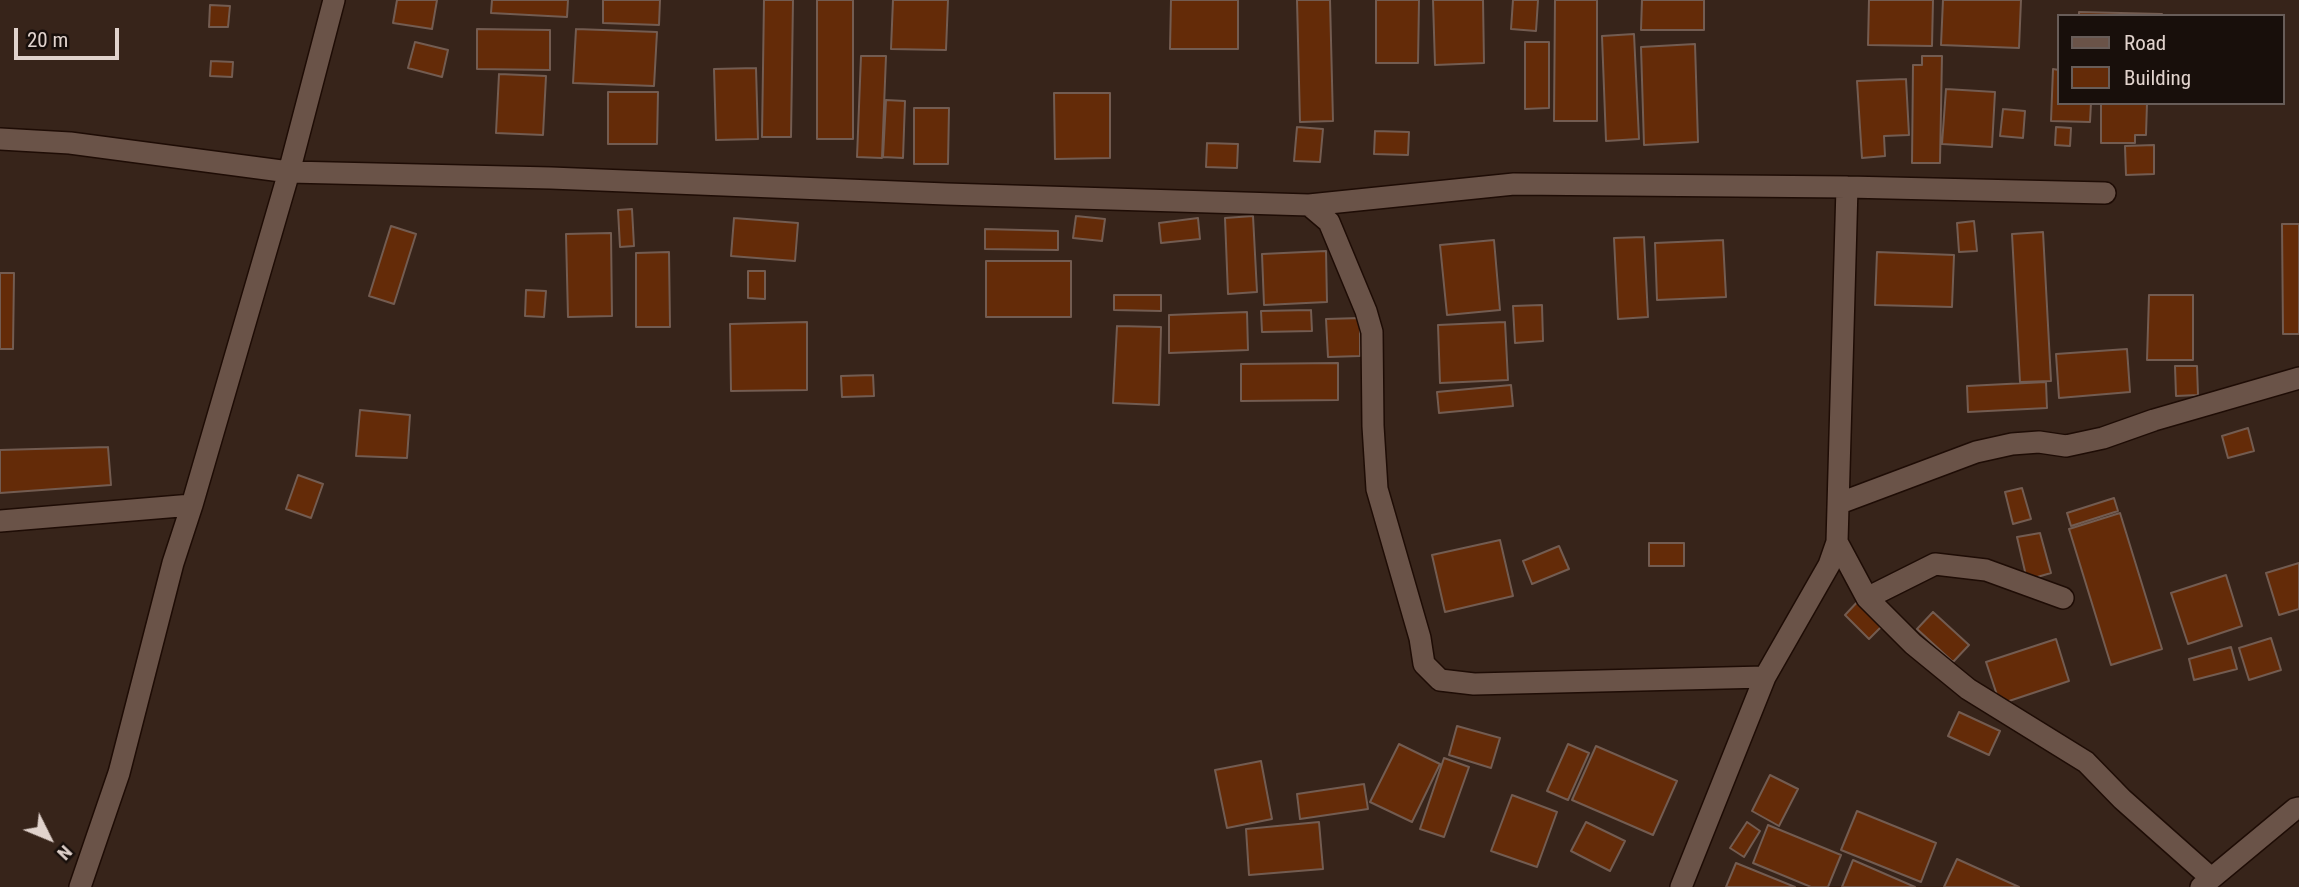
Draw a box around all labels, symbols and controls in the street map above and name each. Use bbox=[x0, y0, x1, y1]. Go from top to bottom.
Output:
scale bar bbox=[18, 14, 122, 58]
legend bbox=[2058, 14, 2285, 105]
text: 20 m bbox=[27, 28, 68, 52]
text: Road bbox=[2124, 31, 2166, 55]
text: Building bbox=[2124, 66, 2191, 90]
north arrow bbox=[14, 803, 84, 873]
text: N bbox=[52, 841, 77, 865]

